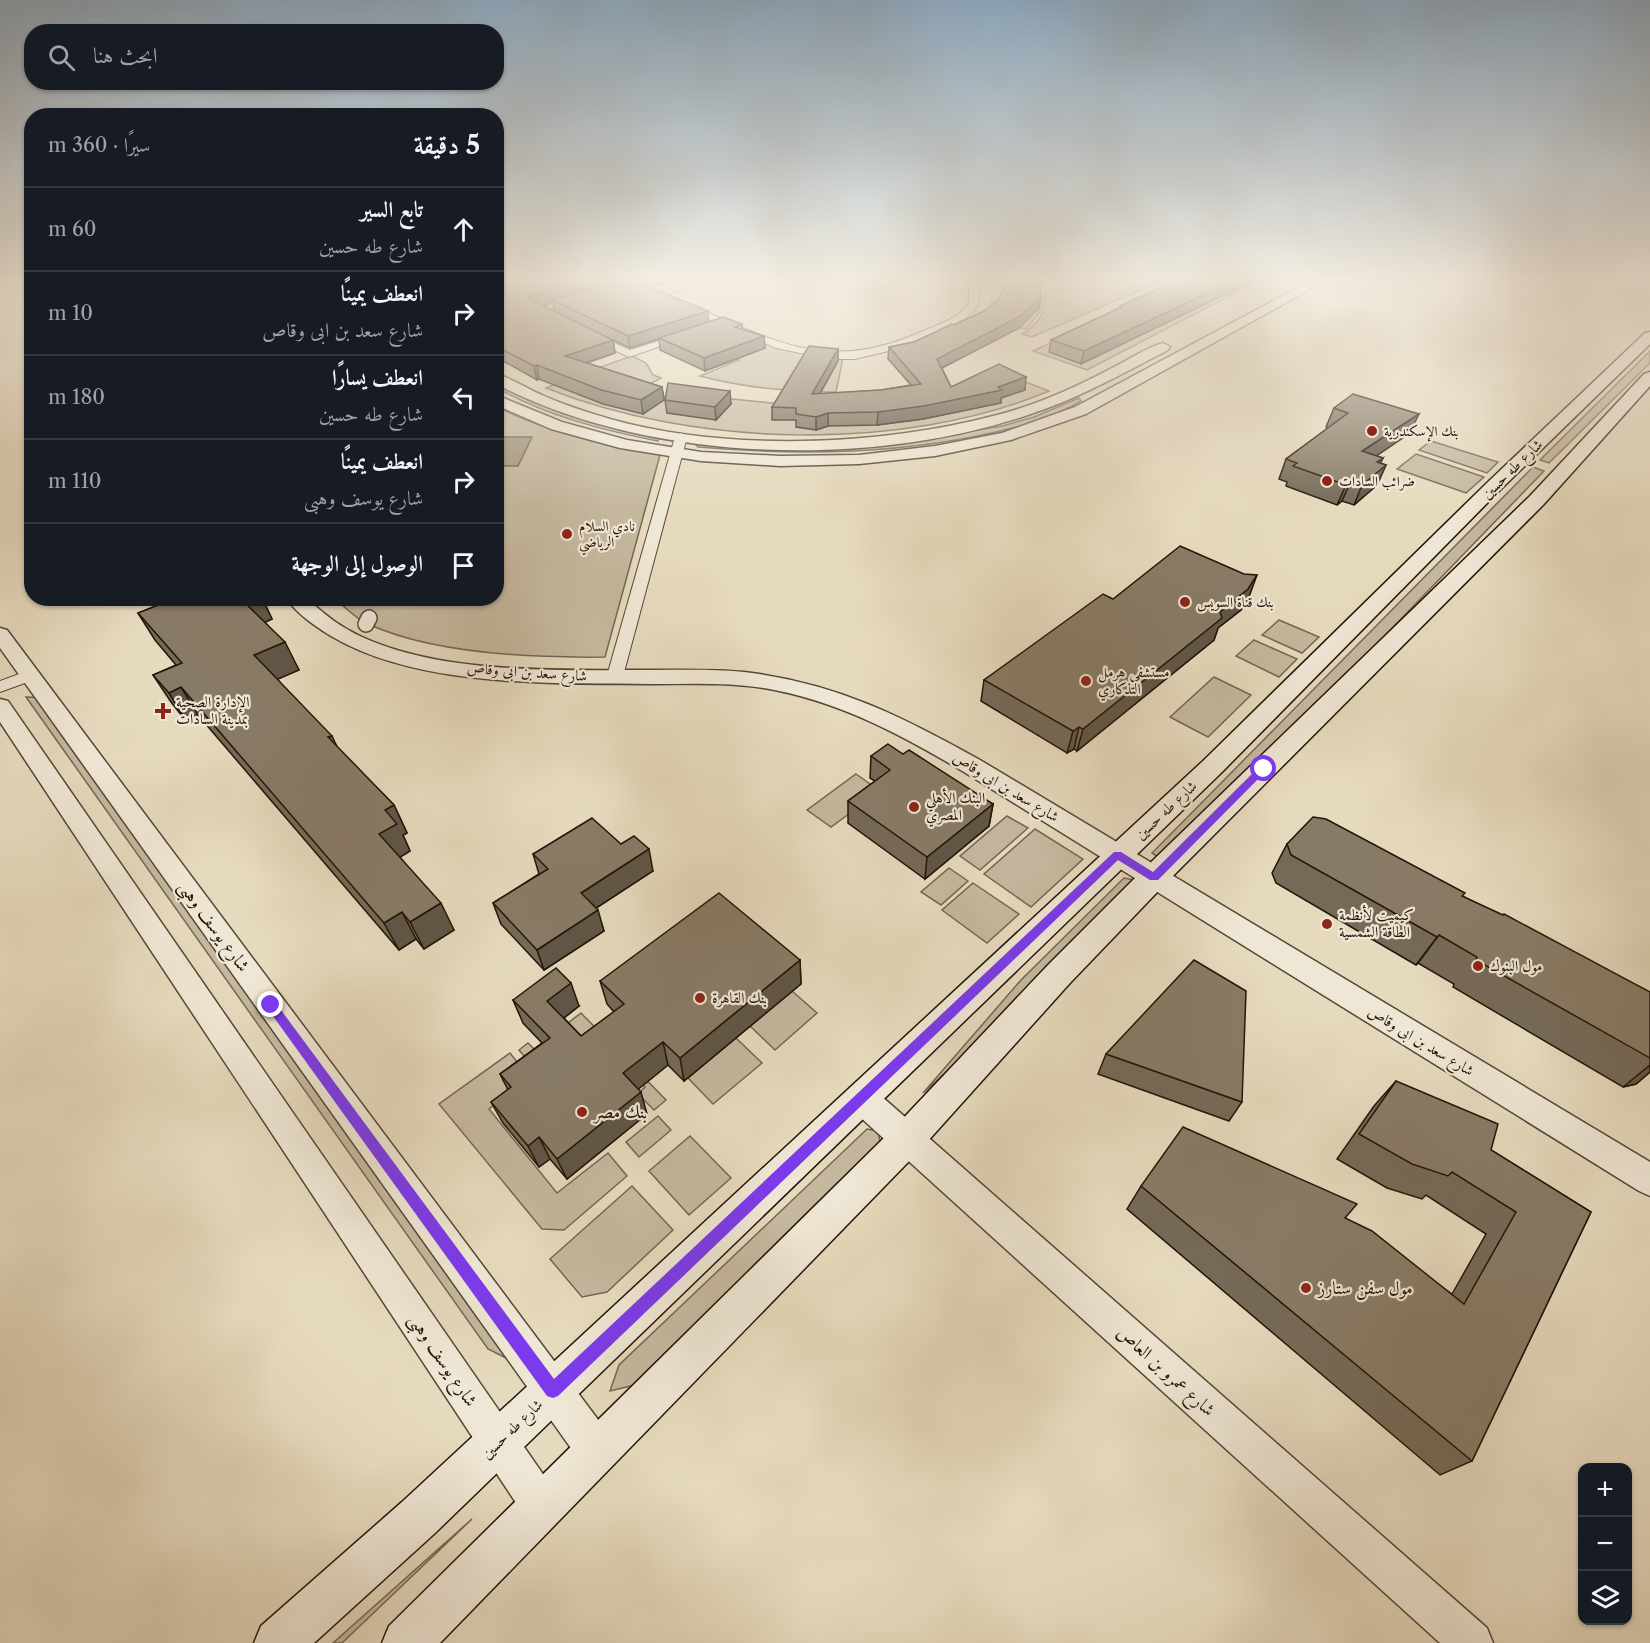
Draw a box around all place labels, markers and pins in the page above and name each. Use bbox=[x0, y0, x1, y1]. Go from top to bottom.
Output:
place label: بنك الإسكندرية bbox=[1384, 422, 1459, 442]
marker: بنك الإسكندرية bbox=[1365, 424, 1379, 438]
place label: ضرائب السادات bbox=[1339, 472, 1415, 491]
marker: ضرائب السادات bbox=[1320, 474, 1334, 488]
place label: نادي السلام الرياضي bbox=[579, 517, 635, 556]
marker: نادي السلام الرياضي bbox=[560, 527, 574, 541]
place label: بنك قناة السويس bbox=[1197, 593, 1274, 612]
marker: بنك قناة السويس bbox=[1178, 595, 1192, 609]
place label: مستشفى هرمل التذكاري bbox=[1098, 662, 1169, 701]
marker: مستشفى هرمل التذكاري bbox=[1079, 674, 1093, 688]
place label: الإدارة الصحية بمدينة السادات bbox=[176, 692, 250, 729]
marker: الإدارة الصحية بمدينة السادات bbox=[154, 702, 172, 720]
place label: البنك الأهلي المصري bbox=[926, 787, 985, 827]
marker: البنك الأهلي المصري bbox=[907, 800, 921, 814]
place label: كيميت لأنظمة الطاقة الشمسية bbox=[1339, 904, 1414, 941]
marker: كيميت لأنظمة الطاقة الشمسية bbox=[1320, 917, 1334, 931]
place label: مول البنوك bbox=[1490, 956, 1542, 975]
marker: مول البنوك bbox=[1471, 959, 1485, 973]
place label: بنك القاهرة bbox=[712, 988, 767, 1008]
marker: بنك القاهرة bbox=[693, 991, 707, 1005]
place label: بنك مصر bbox=[592, 1101, 647, 1124]
marker: بنك مصر bbox=[575, 1105, 589, 1119]
place label: مول سفن ستارز bbox=[1316, 1277, 1413, 1300]
marker: مول سفن ستارز bbox=[1299, 1281, 1313, 1295]

